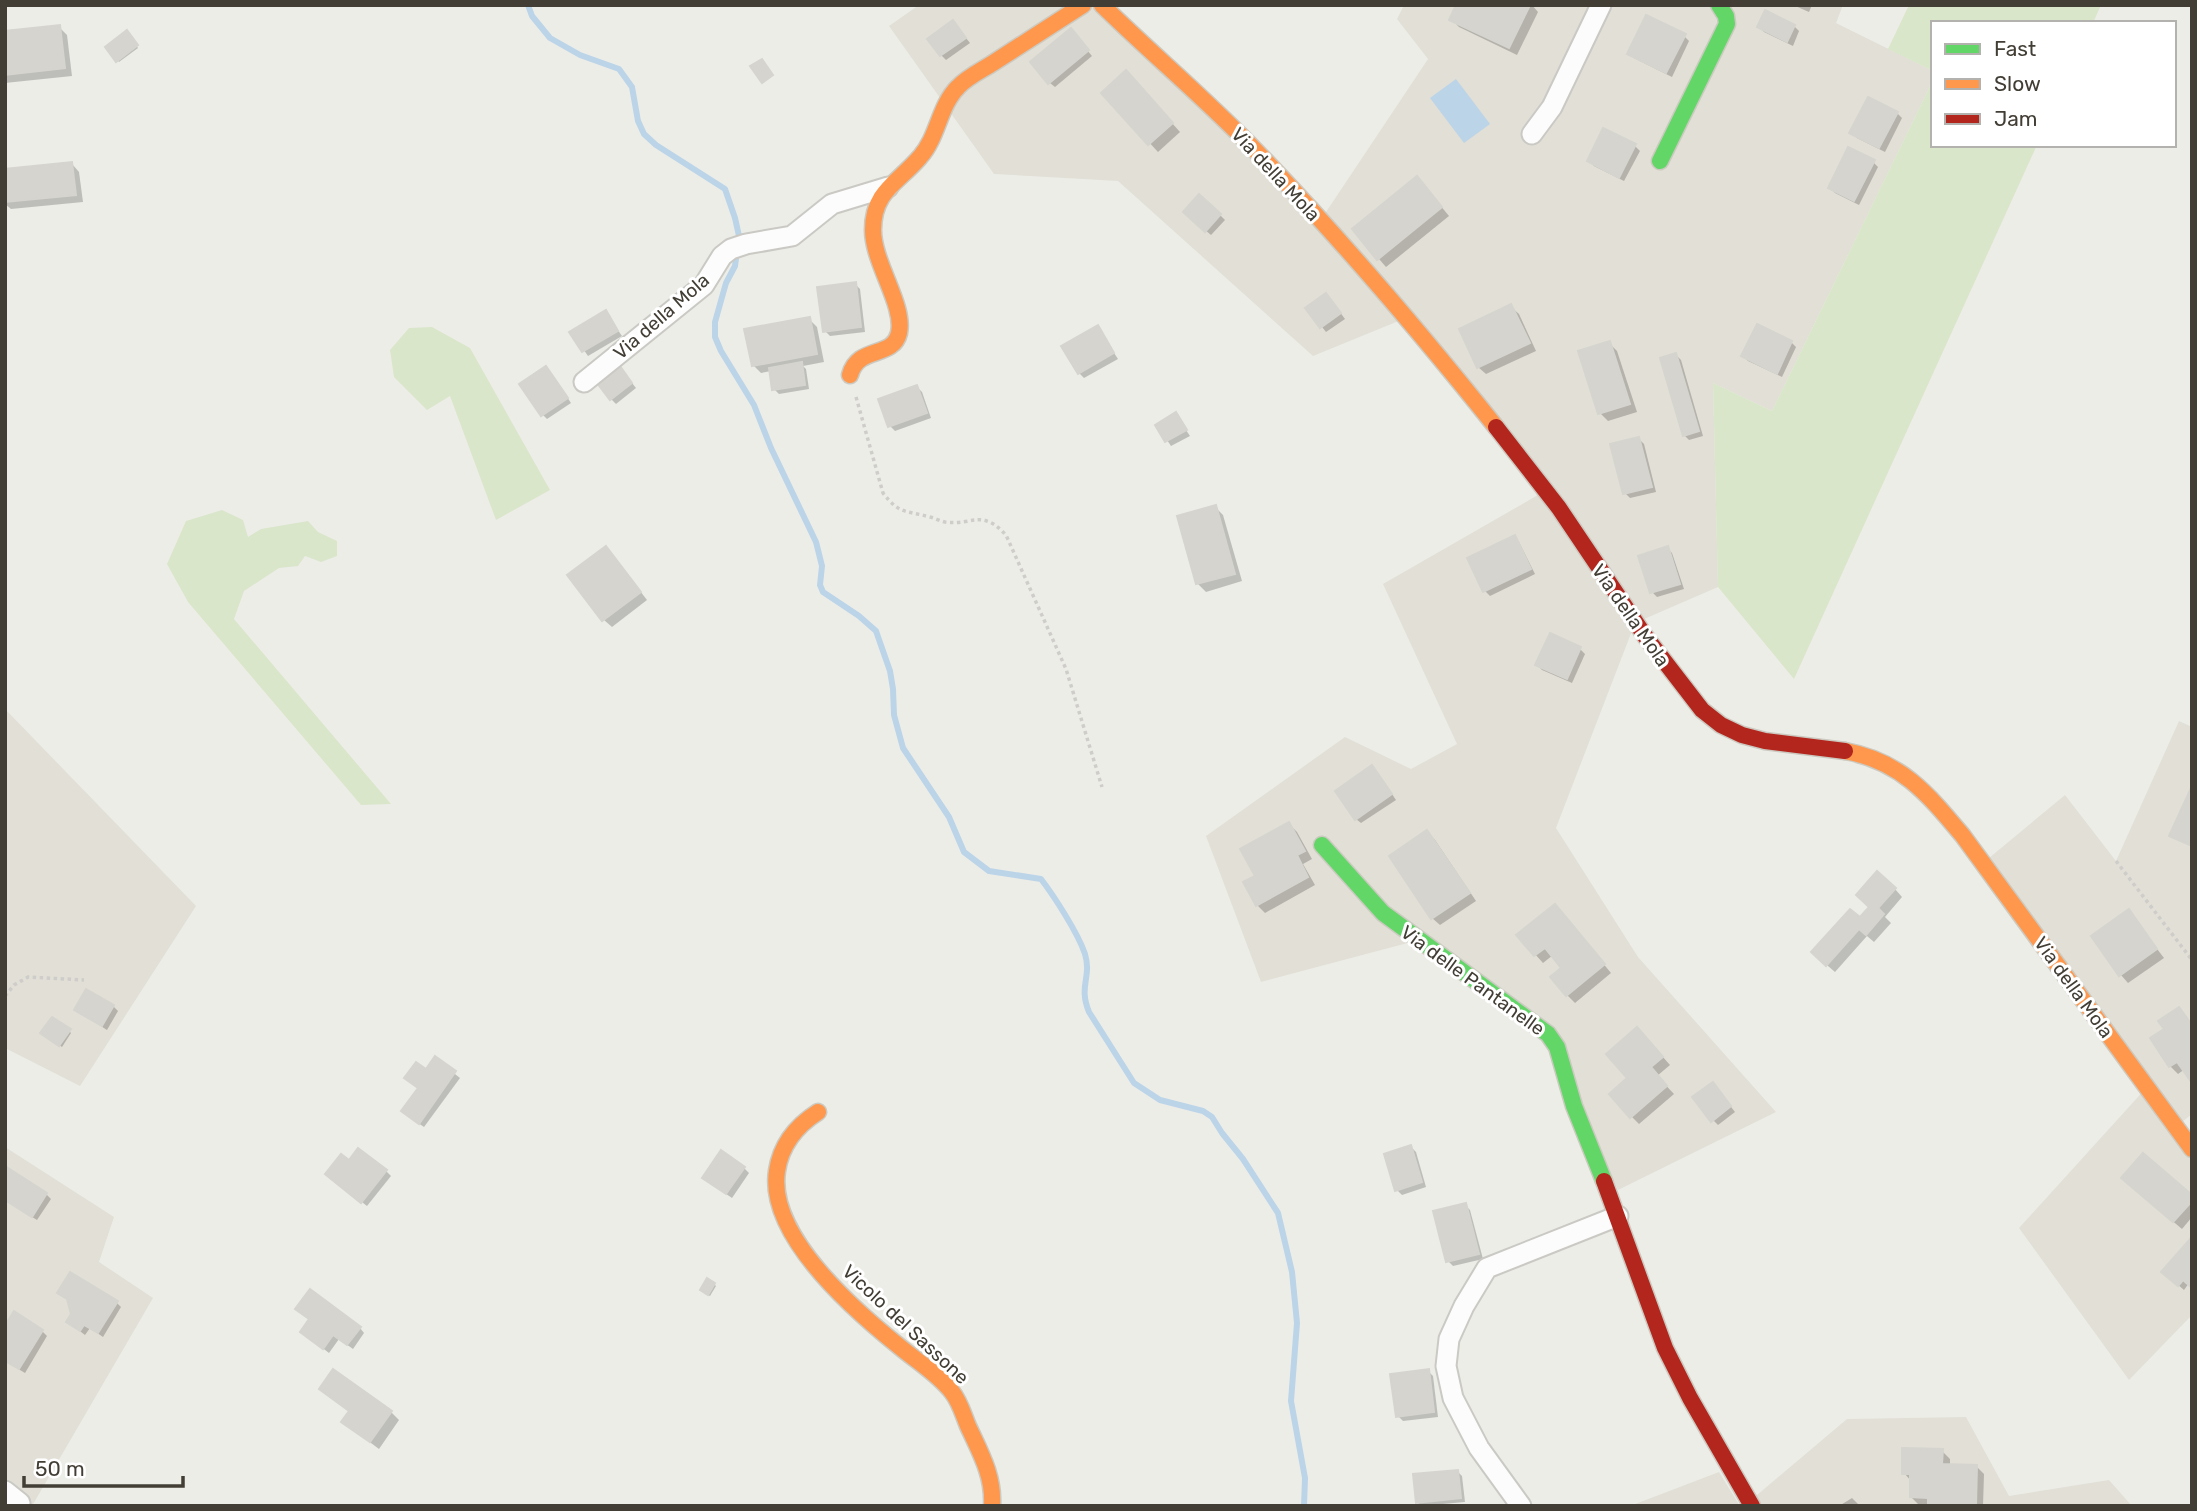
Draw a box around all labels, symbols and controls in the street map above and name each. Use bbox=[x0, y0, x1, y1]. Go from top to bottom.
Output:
legend bbox=[1931, 21, 2176, 147]
text: Fast bbox=[1994, 36, 2036, 61]
text: Slow bbox=[1994, 71, 2041, 96]
text: Jam bbox=[1994, 106, 2038, 131]
street label: Via della Mola bbox=[1226, 123, 1325, 226]
street label: Via della Mola bbox=[609, 268, 714, 364]
street label: Via della Mola bbox=[1587, 560, 1674, 671]
street label: Via delle Pantanelle bbox=[1396, 920, 1549, 1040]
street label: Via della Mola bbox=[2029, 932, 2118, 1042]
street label: Vicolo del Sassone bbox=[838, 1260, 974, 1389]
scale bar bbox=[24, 1444, 184, 1488]
text: 50 m bbox=[35, 1456, 85, 1481]

